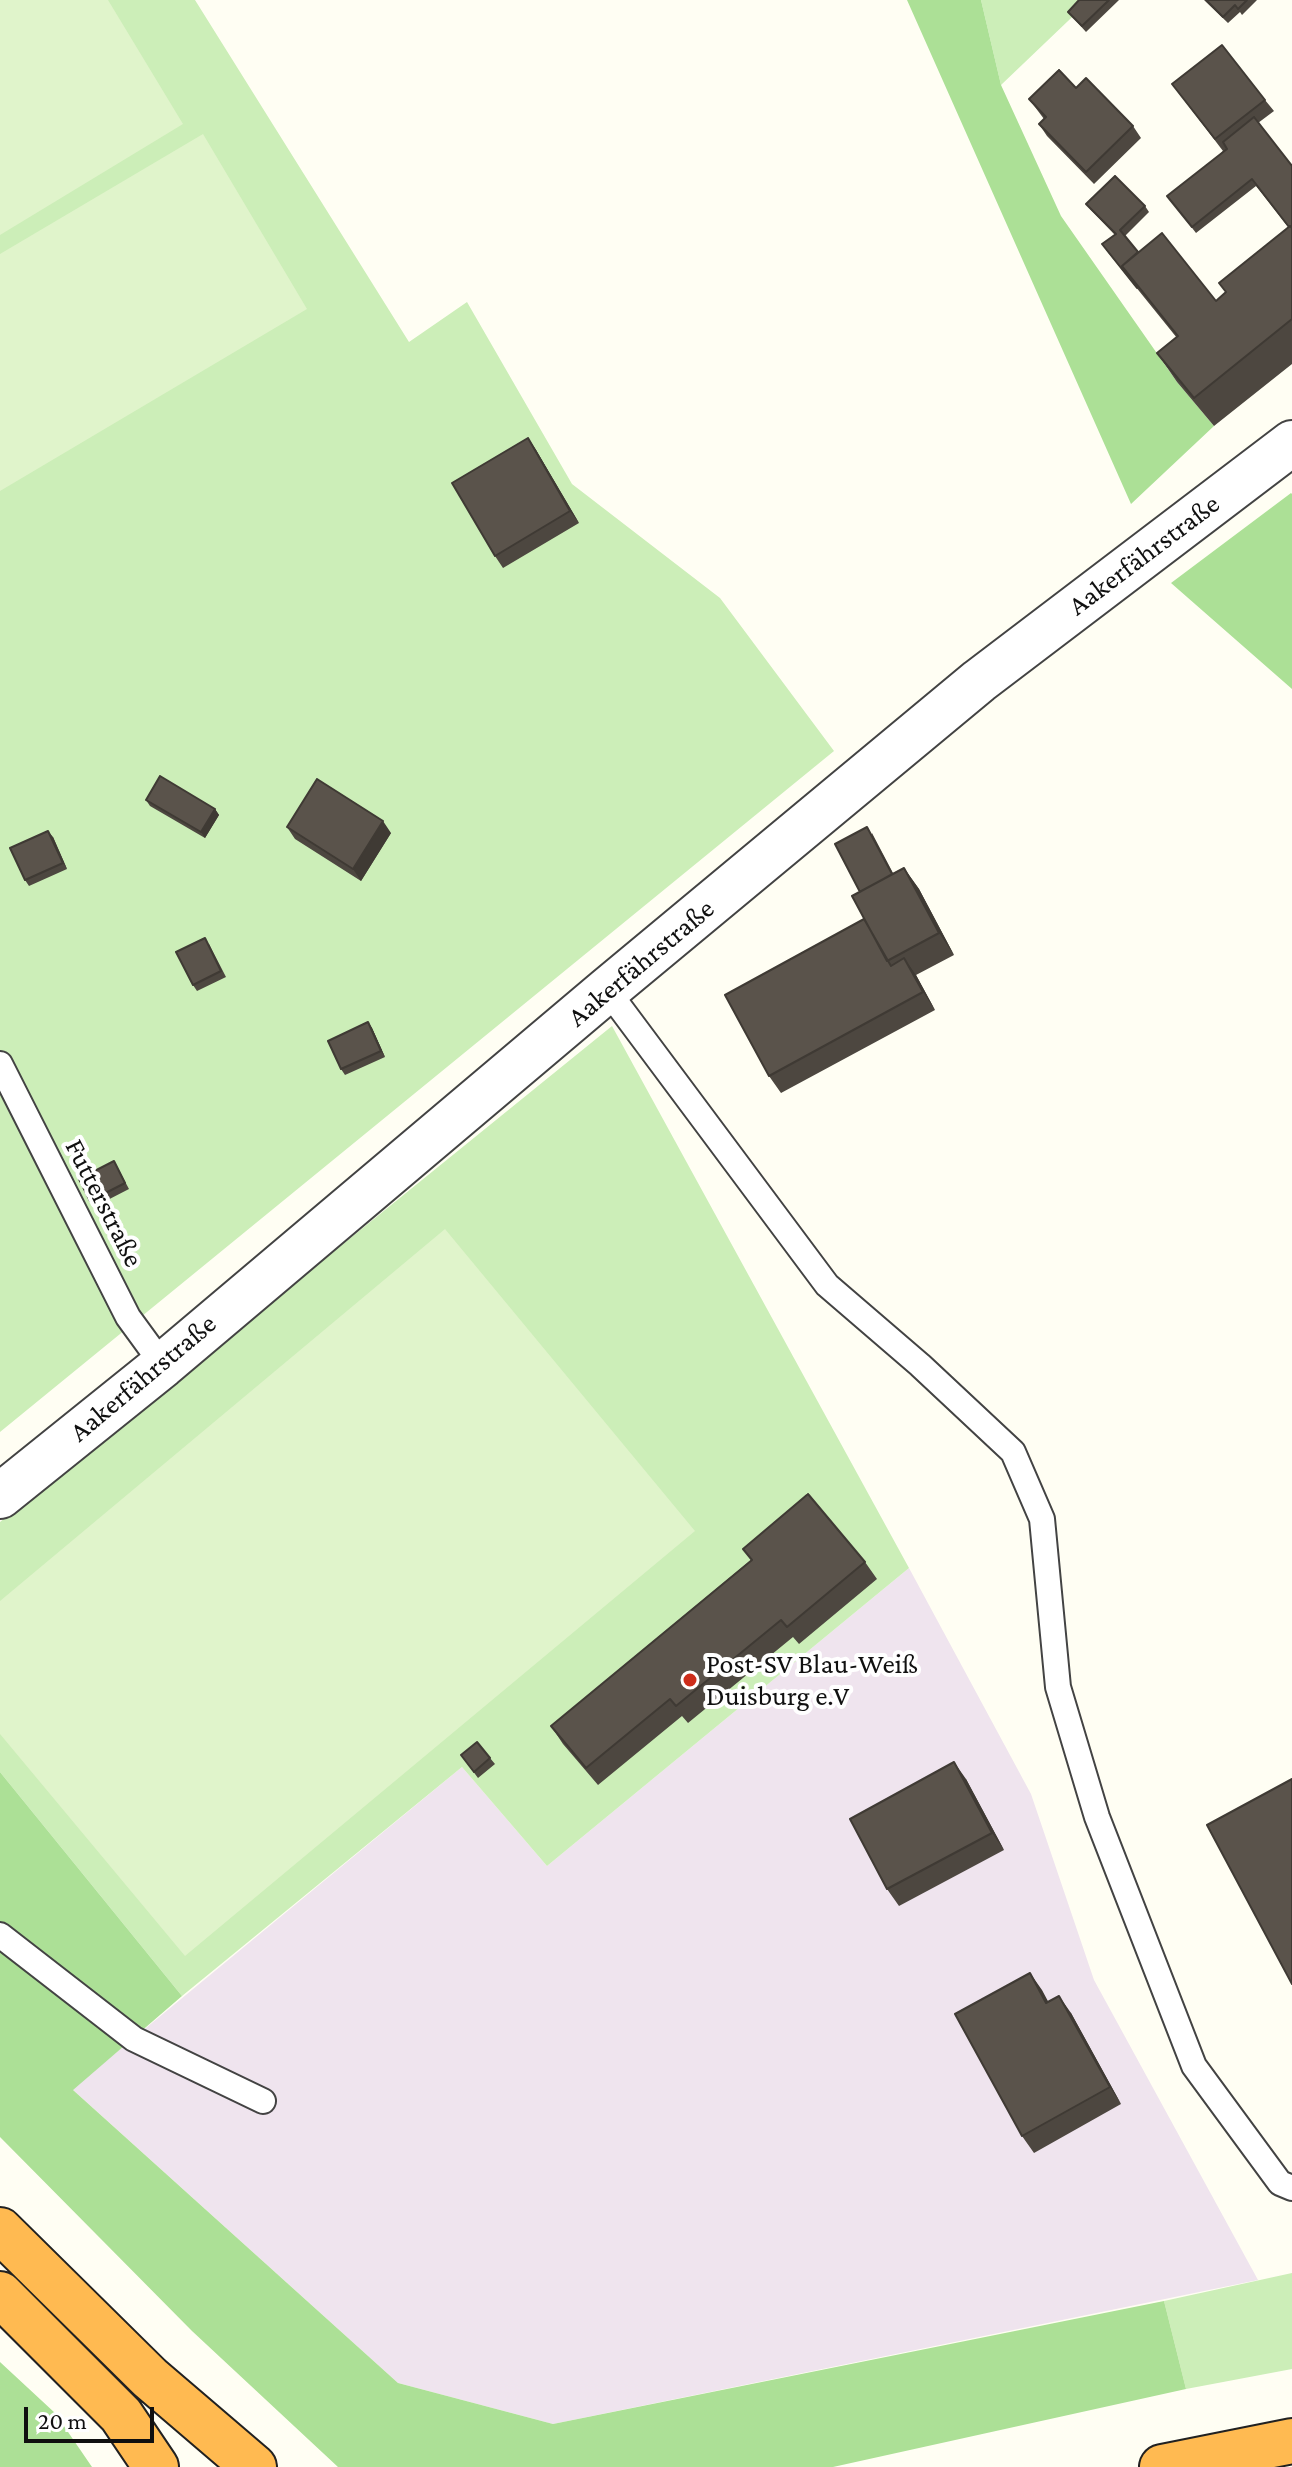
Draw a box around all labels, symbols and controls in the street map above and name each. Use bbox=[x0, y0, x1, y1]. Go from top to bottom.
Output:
street label: Aakerfährstraße bbox=[1062, 487, 1226, 623]
street label: Aakerfährstraße bbox=[561, 892, 721, 1034]
street label: Futterstraße bbox=[57, 1133, 151, 1273]
street label: Aakerfährstraße bbox=[63, 1307, 223, 1449]
place label: Post-SV Blau-Weiß Duisburg e.V bbox=[706, 1647, 918, 1713]
marker: Post-SV Blau-Weiß Duisburg e.V bbox=[681, 1671, 699, 1689]
scale bar bbox=[28, 2391, 158, 2441]
text: 20 m bbox=[38, 2407, 87, 2434]

